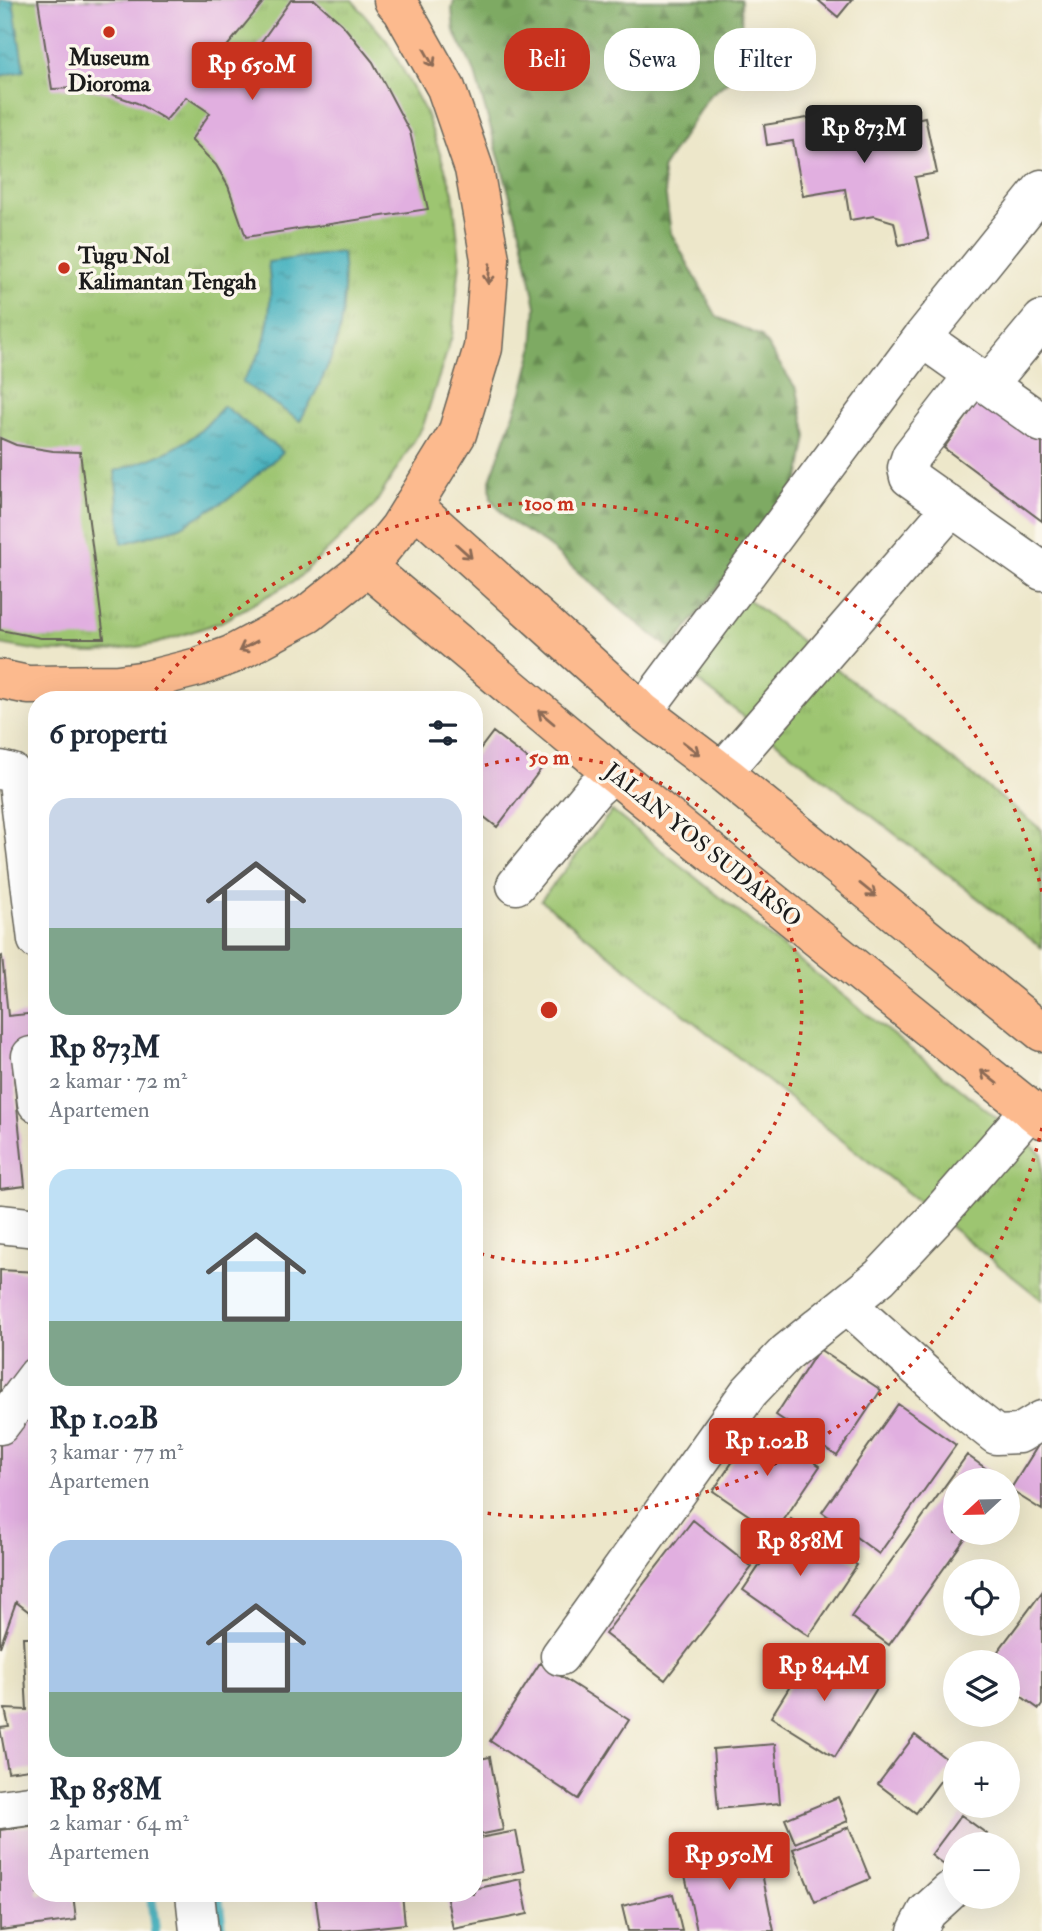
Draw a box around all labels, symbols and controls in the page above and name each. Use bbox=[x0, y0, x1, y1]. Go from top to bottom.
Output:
marker: Museum Dioroma bbox=[101, 24, 117, 40]
chip: Beli bbox=[504, 28, 590, 91]
chip: Sewa bbox=[604, 28, 700, 91]
chip: Filter bbox=[714, 28, 816, 91]
pin: Rp 650M bbox=[187, 42, 317, 102]
place label: Museum Dioroma bbox=[67, 43, 152, 98]
one-way arrow bbox=[422, 47, 436, 67]
text: Rp 650M bbox=[208, 50, 296, 79]
pin: Rp 873M bbox=[799, 106, 929, 165]
text: Rp 873M bbox=[821, 113, 907, 142]
place label: Tugu Nol Kalimantan Tengah bbox=[77, 241, 257, 297]
marker: Tugu Nol Kalimantan Tengah bbox=[56, 260, 72, 276]
one-way arrow bbox=[482, 263, 495, 285]
text: 100 m bbox=[524, 490, 575, 517]
one-way arrow bbox=[454, 542, 472, 558]
one-way arrow bbox=[238, 640, 259, 654]
one-way arrow bbox=[537, 709, 555, 725]
icon: filters bbox=[424, 714, 462, 752]
text: 6 properti bbox=[49, 715, 168, 752]
one-way arrow bbox=[681, 740, 700, 755]
text: 50 m bbox=[529, 744, 570, 771]
street label: JALAN YOS SUDARSO bbox=[598, 756, 808, 934]
icon: home bbox=[193, 843, 319, 969]
one-way arrow bbox=[858, 883, 876, 898]
centre of rings bbox=[537, 998, 561, 1022]
text: Rp 873M bbox=[49, 1029, 160, 1066]
text: 2 kamar · 72 m² bbox=[49, 1066, 187, 1095]
one-way arrow bbox=[980, 1069, 998, 1085]
text: Apartemen bbox=[49, 1095, 150, 1124]
icon: home bbox=[193, 1214, 319, 1340]
text: Rp 1.02B bbox=[49, 1400, 159, 1437]
pin: Rp 1.02B bbox=[695, 1418, 839, 1478]
text: Rp 1.02B bbox=[725, 1426, 809, 1455]
text: 3 kamar · 77 m² bbox=[49, 1437, 183, 1466]
text: Apartemen bbox=[49, 1466, 150, 1495]
north arrow bbox=[943, 1468, 1020, 1545]
map controls bbox=[943, 1468, 1020, 1909]
pin: Rp 858M bbox=[735, 1518, 865, 1578]
text: Rp 858M bbox=[757, 1526, 843, 1555]
button: locate bbox=[943, 1559, 1020, 1636]
icon: home bbox=[193, 1585, 319, 1711]
pin: Rp 844M bbox=[759, 1644, 889, 1703]
button: layers bbox=[943, 1650, 1020, 1727]
text: Rp 844M bbox=[779, 1651, 869, 1680]
button: + bbox=[943, 1741, 1020, 1818]
text: Rp 858M bbox=[49, 1771, 162, 1808]
text: 2 kamar · 64 m² bbox=[49, 1808, 189, 1837]
pin: Rp 950M bbox=[664, 1832, 794, 1892]
button: − bbox=[943, 1832, 1020, 1909]
text: Apartemen bbox=[49, 1837, 150, 1866]
text: Rp 950M bbox=[685, 1840, 773, 1869]

